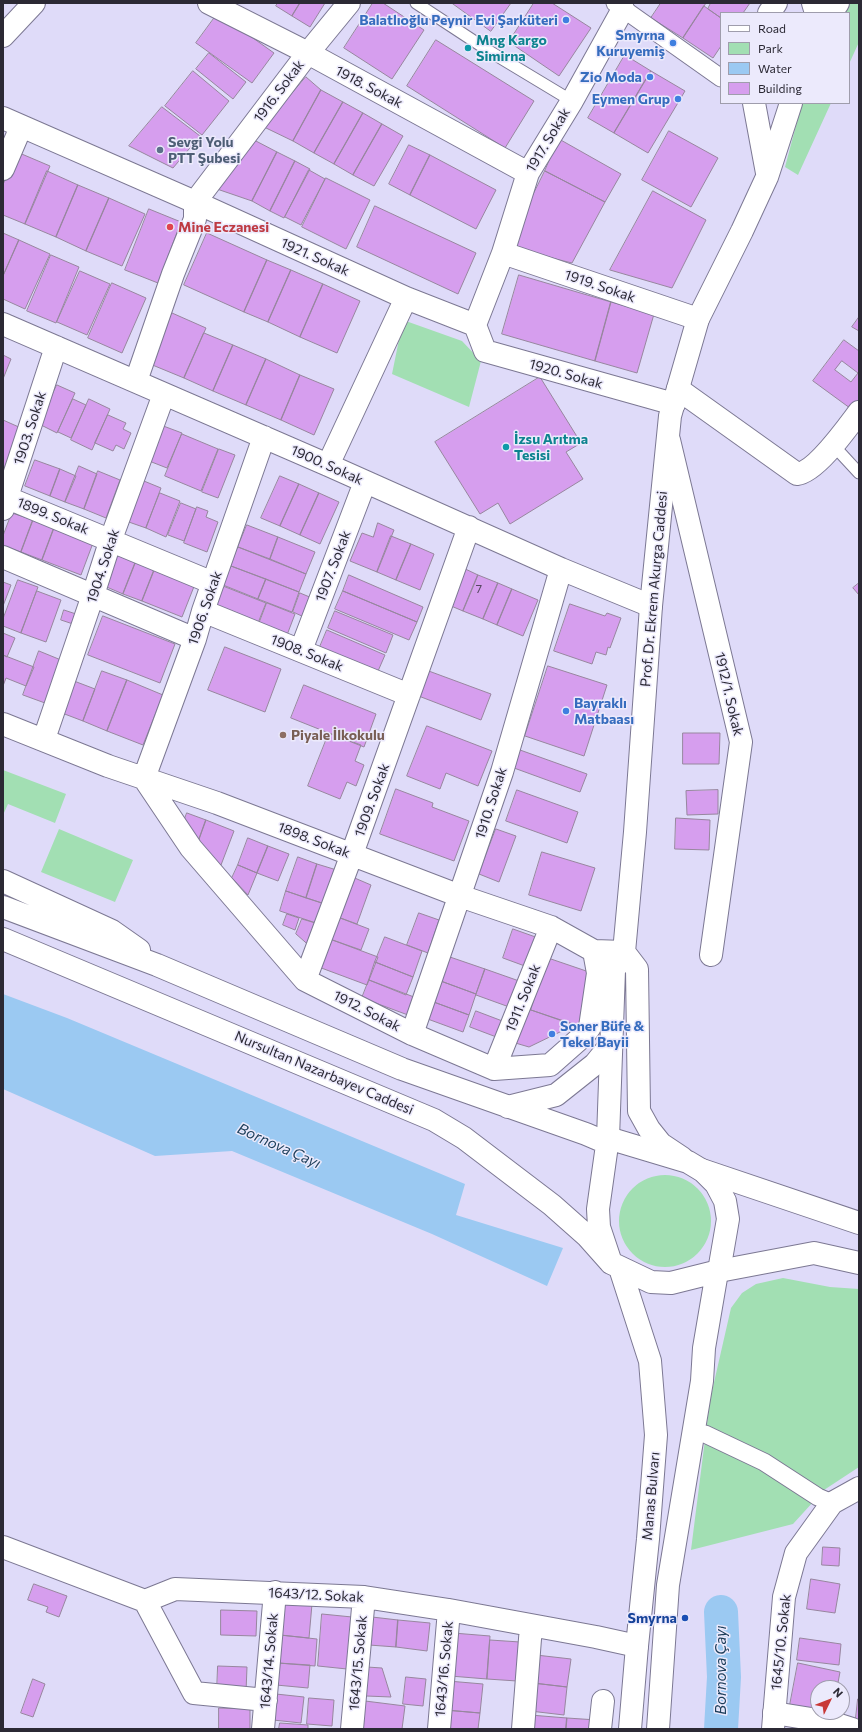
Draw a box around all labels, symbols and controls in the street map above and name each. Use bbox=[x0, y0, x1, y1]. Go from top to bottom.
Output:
place label: Balatlıoğlu Peynir Evi Şarküteri bbox=[359, 12, 558, 28]
legend bbox=[720, 12, 850, 104]
marker: Balatlıoğlu Peynir Evi Şarküteri bbox=[561, 15, 571, 25]
text: Road bbox=[758, 21, 786, 35]
place label: Smyrna Kuruyemiş bbox=[596, 27, 665, 60]
place label: Mng Kargo Simirna bbox=[476, 32, 547, 64]
marker: Smyrna Kuruyemiş bbox=[668, 38, 678, 48]
text: Park bbox=[758, 41, 783, 55]
marker: Mng Kargo Simirna bbox=[463, 43, 473, 53]
street label: 1916. Sokak bbox=[250, 56, 308, 126]
text: Water bbox=[758, 61, 792, 75]
street label: 1918. Sokak bbox=[332, 62, 406, 112]
place label: Zio Moda bbox=[580, 69, 642, 85]
marker: Zio Moda bbox=[645, 72, 655, 82]
text: Building bbox=[758, 81, 802, 95]
place label: Eymen Grup bbox=[592, 91, 670, 107]
marker: Eymen Grup bbox=[673, 94, 683, 104]
street label: 1917. Sokak bbox=[522, 105, 574, 175]
place label: Sevgi Yolu PTT Şubesi bbox=[168, 134, 240, 166]
marker: Sevgi Yolu PTT Şubesi bbox=[155, 145, 165, 155]
place label: Mine Eczanesi bbox=[178, 219, 269, 235]
marker: Mine Eczanesi bbox=[165, 222, 175, 232]
street label: 1921. Sokak bbox=[278, 234, 352, 280]
street label: 1919. Sokak bbox=[562, 266, 638, 306]
street label: 1920. Sokak bbox=[527, 355, 605, 393]
street label: 1903. Sokak bbox=[10, 389, 50, 467]
place label: İzsu Arıtma Tesisi bbox=[514, 431, 588, 464]
street label: 1900. Sokak bbox=[288, 442, 366, 488]
marker: İzsu Arıtma Tesisi bbox=[501, 442, 511, 452]
street label: Prof. Dr. Ekrem Akurga Caddesi bbox=[637, 490, 671, 688]
street label: 1899. Sokak bbox=[14, 494, 92, 538]
street label: 1904. Sokak bbox=[83, 527, 123, 605]
street label: 1907. Sokak bbox=[312, 528, 354, 604]
street label: 1906. Sokak bbox=[185, 569, 225, 647]
house number: 7 bbox=[476, 582, 482, 596]
street label: 1908. Sokak bbox=[268, 631, 346, 675]
street label: 1912/1. Sokak bbox=[711, 650, 747, 738]
place label: Bayraklı Matbaası bbox=[574, 695, 634, 728]
marker: Bayraklı Matbaası bbox=[561, 706, 571, 716]
place label: Piyale İlkokulu bbox=[291, 727, 385, 743]
marker: Piyale İlkokulu bbox=[278, 730, 288, 740]
street label: 1909. Sokak bbox=[351, 761, 393, 839]
street label: 1910. Sokak bbox=[472, 765, 510, 841]
street label: 1898. Sokak bbox=[275, 818, 353, 862]
street label: 1911. Sokak bbox=[502, 962, 544, 1034]
street label: 1912. Sokak bbox=[331, 987, 403, 1035]
place label: Soner Büfe & Tekel Bayii bbox=[560, 1018, 644, 1050]
street label: Nursultan Nazarbayev Caddesi bbox=[232, 1028, 416, 1118]
marker: Soner Büfe & Tekel Bayii bbox=[547, 1029, 557, 1039]
water label: Bornova Çayı bbox=[235, 1120, 323, 1172]
street label: Manas Bulvarı bbox=[639, 1451, 663, 1541]
street label: 1643/12. Sokak bbox=[268, 1584, 364, 1606]
street label: 1645/10. Sokak bbox=[768, 1593, 794, 1691]
place label: Smyrna bbox=[628, 1610, 677, 1626]
street label: 1643/14. Sokak bbox=[256, 1612, 282, 1710]
marker: Smyrna bbox=[680, 1613, 690, 1623]
street label: 1643/15. Sokak bbox=[345, 1615, 371, 1711]
street label: 1643/16. Sokak bbox=[431, 1620, 457, 1718]
water label: Bornova Çayı bbox=[712, 1625, 730, 1715]
north arrow bbox=[810, 1680, 850, 1720]
text: N bbox=[831, 1685, 846, 1700]

